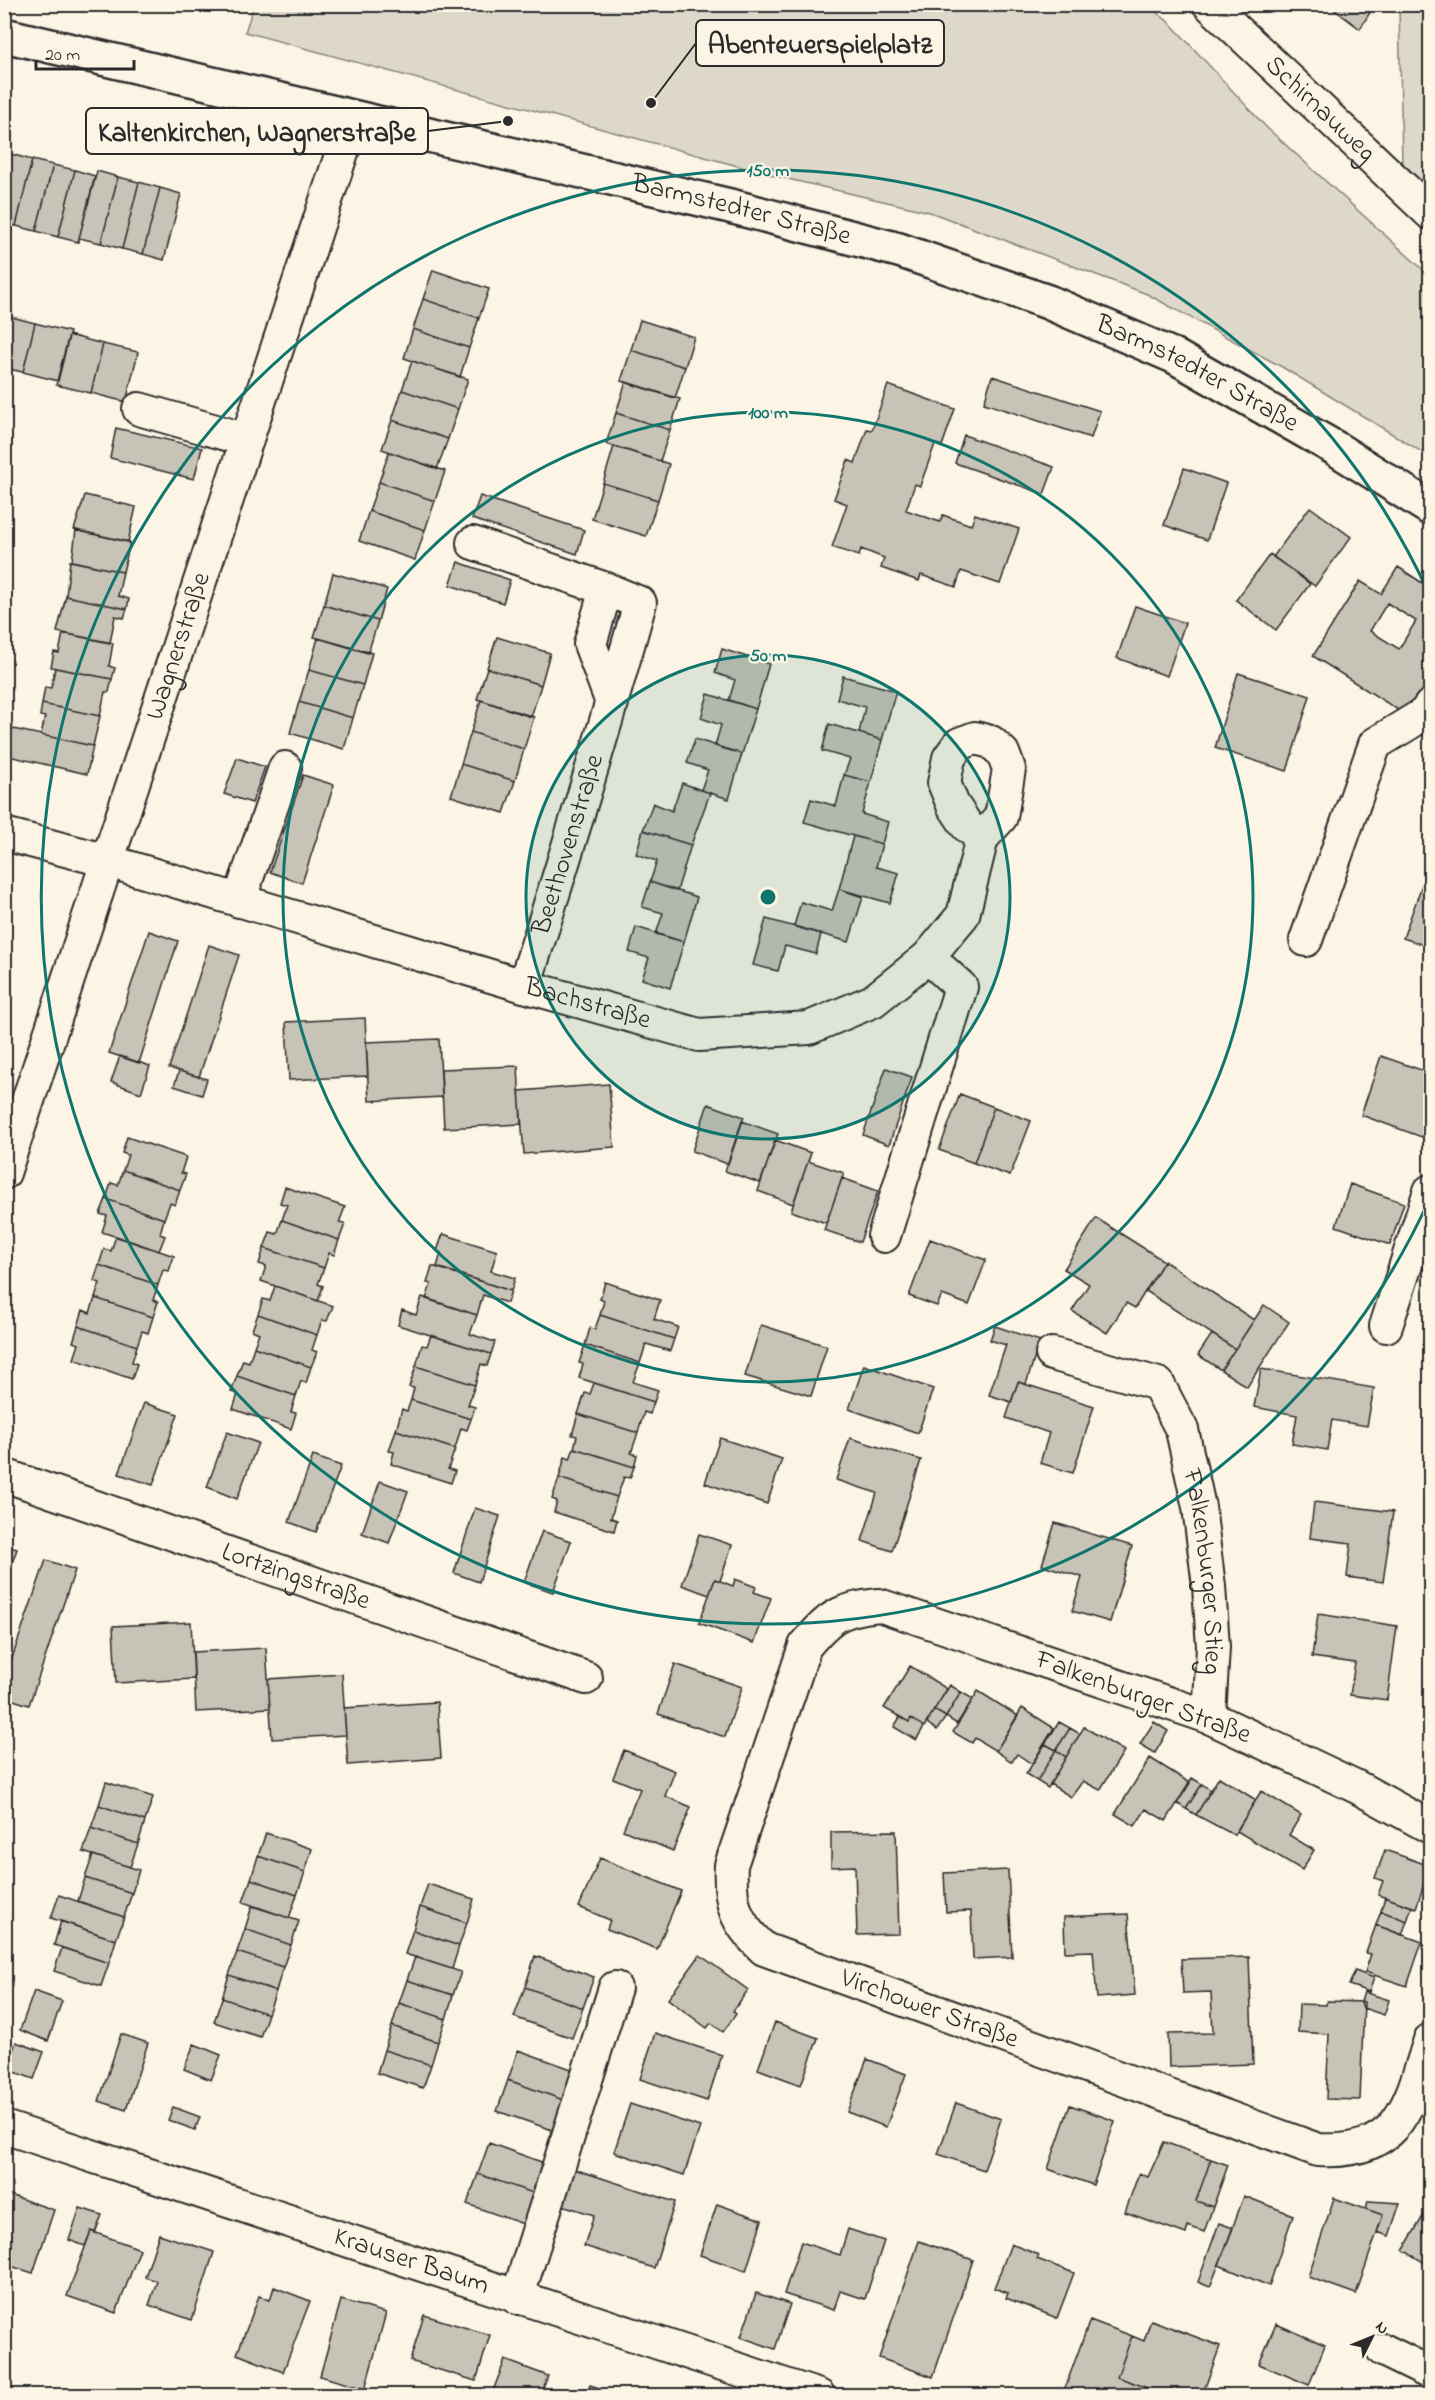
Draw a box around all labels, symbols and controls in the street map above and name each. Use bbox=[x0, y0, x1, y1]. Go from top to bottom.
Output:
callout: Abenteuerspielplatz bbox=[696, 20, 944, 66]
text: Abenteuerspielplatz bbox=[708, 26, 934, 67]
scale bar bbox=[36, 33, 134, 71]
text: 20 m bbox=[45, 43, 80, 69]
street label: Schirnauweg bbox=[1256, 47, 1385, 172]
callout: Kaltenkirchen, Wagnerstraße bbox=[86, 108, 428, 154]
text: Kaltenkirchen, Wagnerstraße bbox=[98, 114, 418, 156]
text: 150 m bbox=[747, 159, 789, 185]
street label: Barmstedter Straße bbox=[627, 164, 856, 256]
street label: Barmstedter Straße bbox=[1089, 305, 1307, 443]
text: 100 m bbox=[748, 401, 788, 427]
street label: Wagnerstraße bbox=[136, 566, 221, 725]
text: 50 m bbox=[750, 644, 786, 670]
street label: Beethovenstraße bbox=[522, 749, 615, 941]
centre of rings bbox=[758, 887, 778, 907]
street label: Bachstraße bbox=[519, 967, 656, 1040]
street label: Falkenburger Stieg bbox=[1171, 1464, 1233, 1676]
street label: Lortzingstraße bbox=[216, 1533, 376, 1621]
street label: Falkenburger Straße bbox=[1029, 1641, 1257, 1755]
street label: Virchower Straße bbox=[834, 1959, 1025, 2060]
street label: Krauser Baum bbox=[329, 2218, 494, 2305]
north arrow bbox=[1342, 2307, 1402, 2367]
text: N bbox=[1369, 2316, 1394, 2340]

